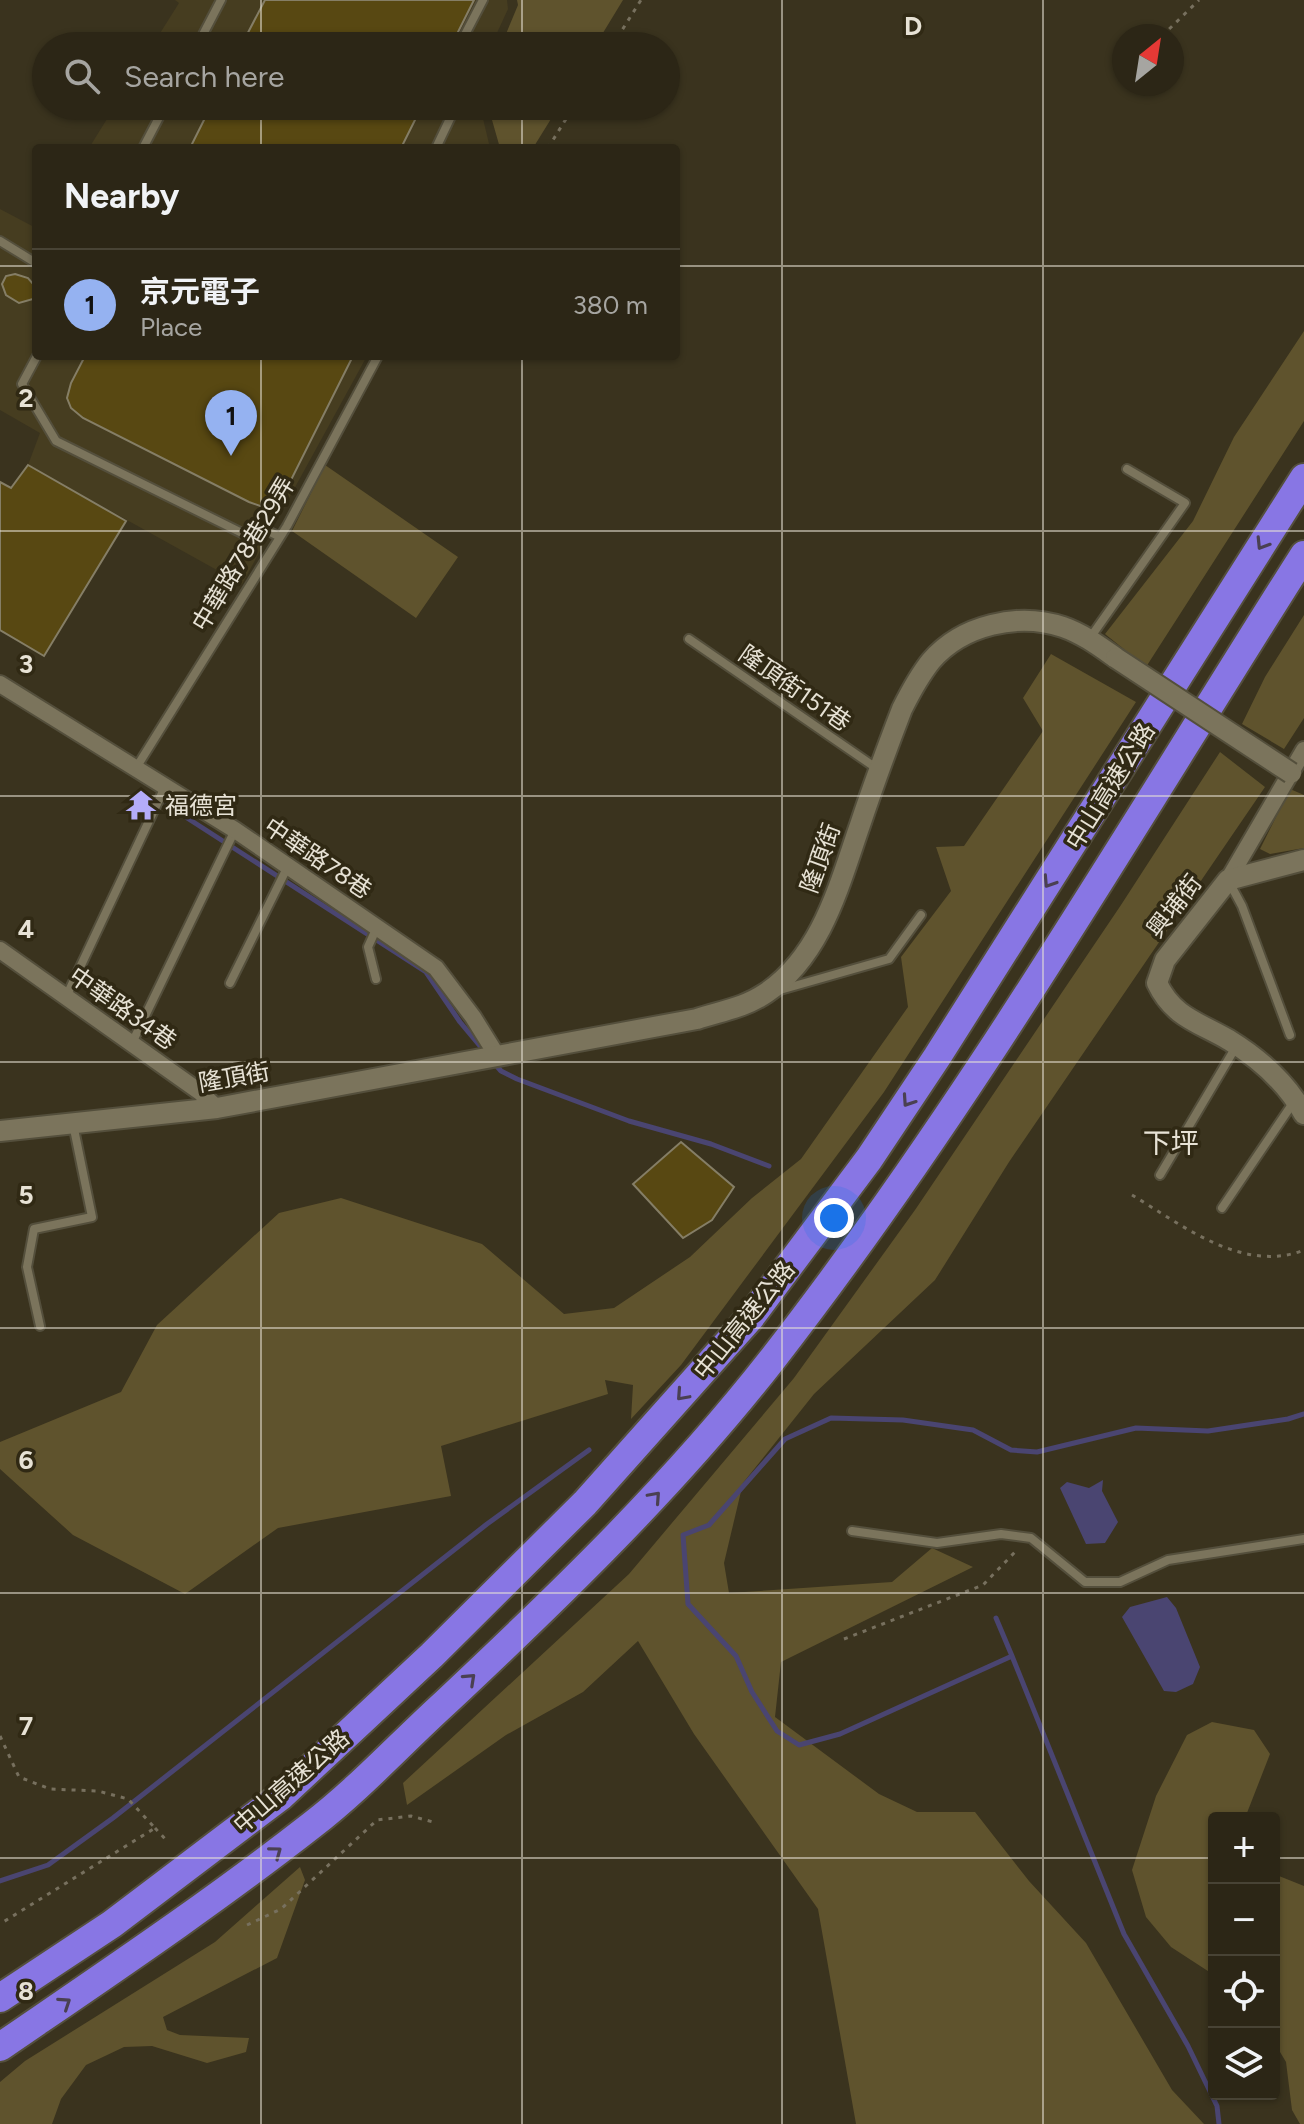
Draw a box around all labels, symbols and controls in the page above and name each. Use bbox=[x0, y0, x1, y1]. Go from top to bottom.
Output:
text: D bbox=[904, 10, 922, 42]
north arrow bbox=[1112, 24, 1184, 96]
search box bbox=[32, 32, 680, 120]
icon: search bbox=[60, 54, 104, 98]
text: Search here bbox=[124, 58, 284, 95]
text: Nearby bbox=[64, 176, 179, 217]
text: 京元電子 bbox=[140, 273, 260, 310]
text: 1 bbox=[85, 289, 95, 321]
text: 380 m bbox=[573, 289, 648, 321]
text: Place bbox=[140, 311, 202, 343]
text: 2 bbox=[18, 382, 34, 414]
pin: 1 bbox=[205, 390, 257, 456]
street label: 中華路78巷29弄 bbox=[186, 472, 300, 636]
one-way arrow bbox=[1257, 535, 1272, 550]
street label: 隆頂街151巷 bbox=[734, 639, 856, 737]
text: 3 bbox=[19, 648, 33, 680]
street label: 中山高速公路 bbox=[1060, 717, 1160, 855]
temple icon: 福德宮 bbox=[124, 788, 158, 822]
place label: 福德宮 bbox=[165, 791, 237, 820]
street label: 中華路78巷 bbox=[259, 811, 377, 905]
street label: 隆頂街 bbox=[794, 819, 846, 897]
street label: 興埔街 bbox=[1140, 869, 1208, 943]
one-way arrow bbox=[1044, 873, 1059, 888]
text: 4 bbox=[18, 913, 34, 945]
street label: 中華路34巷 bbox=[64, 961, 182, 1055]
street label: 隆頂街 bbox=[196, 1056, 272, 1098]
one-way arrow bbox=[903, 1092, 918, 1106]
district label: 下坪 bbox=[1143, 1126, 1199, 1160]
text: 5 bbox=[18, 1179, 34, 1211]
your location bbox=[814, 1198, 854, 1238]
street label: 中山高速公路 bbox=[687, 1255, 801, 1385]
one-way arrow bbox=[677, 1386, 691, 1401]
text: 6 bbox=[18, 1444, 34, 1476]
one-way arrow bbox=[645, 1491, 659, 1506]
one-way arrow bbox=[461, 1674, 475, 1689]
text: 7 bbox=[19, 1710, 33, 1742]
street label: 中山高速公路 bbox=[227, 1723, 355, 1839]
map controls bbox=[1208, 1812, 1280, 2100]
button: + bbox=[1208, 1812, 1280, 1884]
one-way arrow bbox=[267, 1847, 282, 1862]
button: − bbox=[1208, 1884, 1280, 1956]
button: locate bbox=[1208, 1956, 1280, 2028]
text: 8 bbox=[18, 1975, 34, 2007]
one-way arrow bbox=[56, 1998, 70, 2013]
button: layers bbox=[1208, 2028, 1280, 2100]

